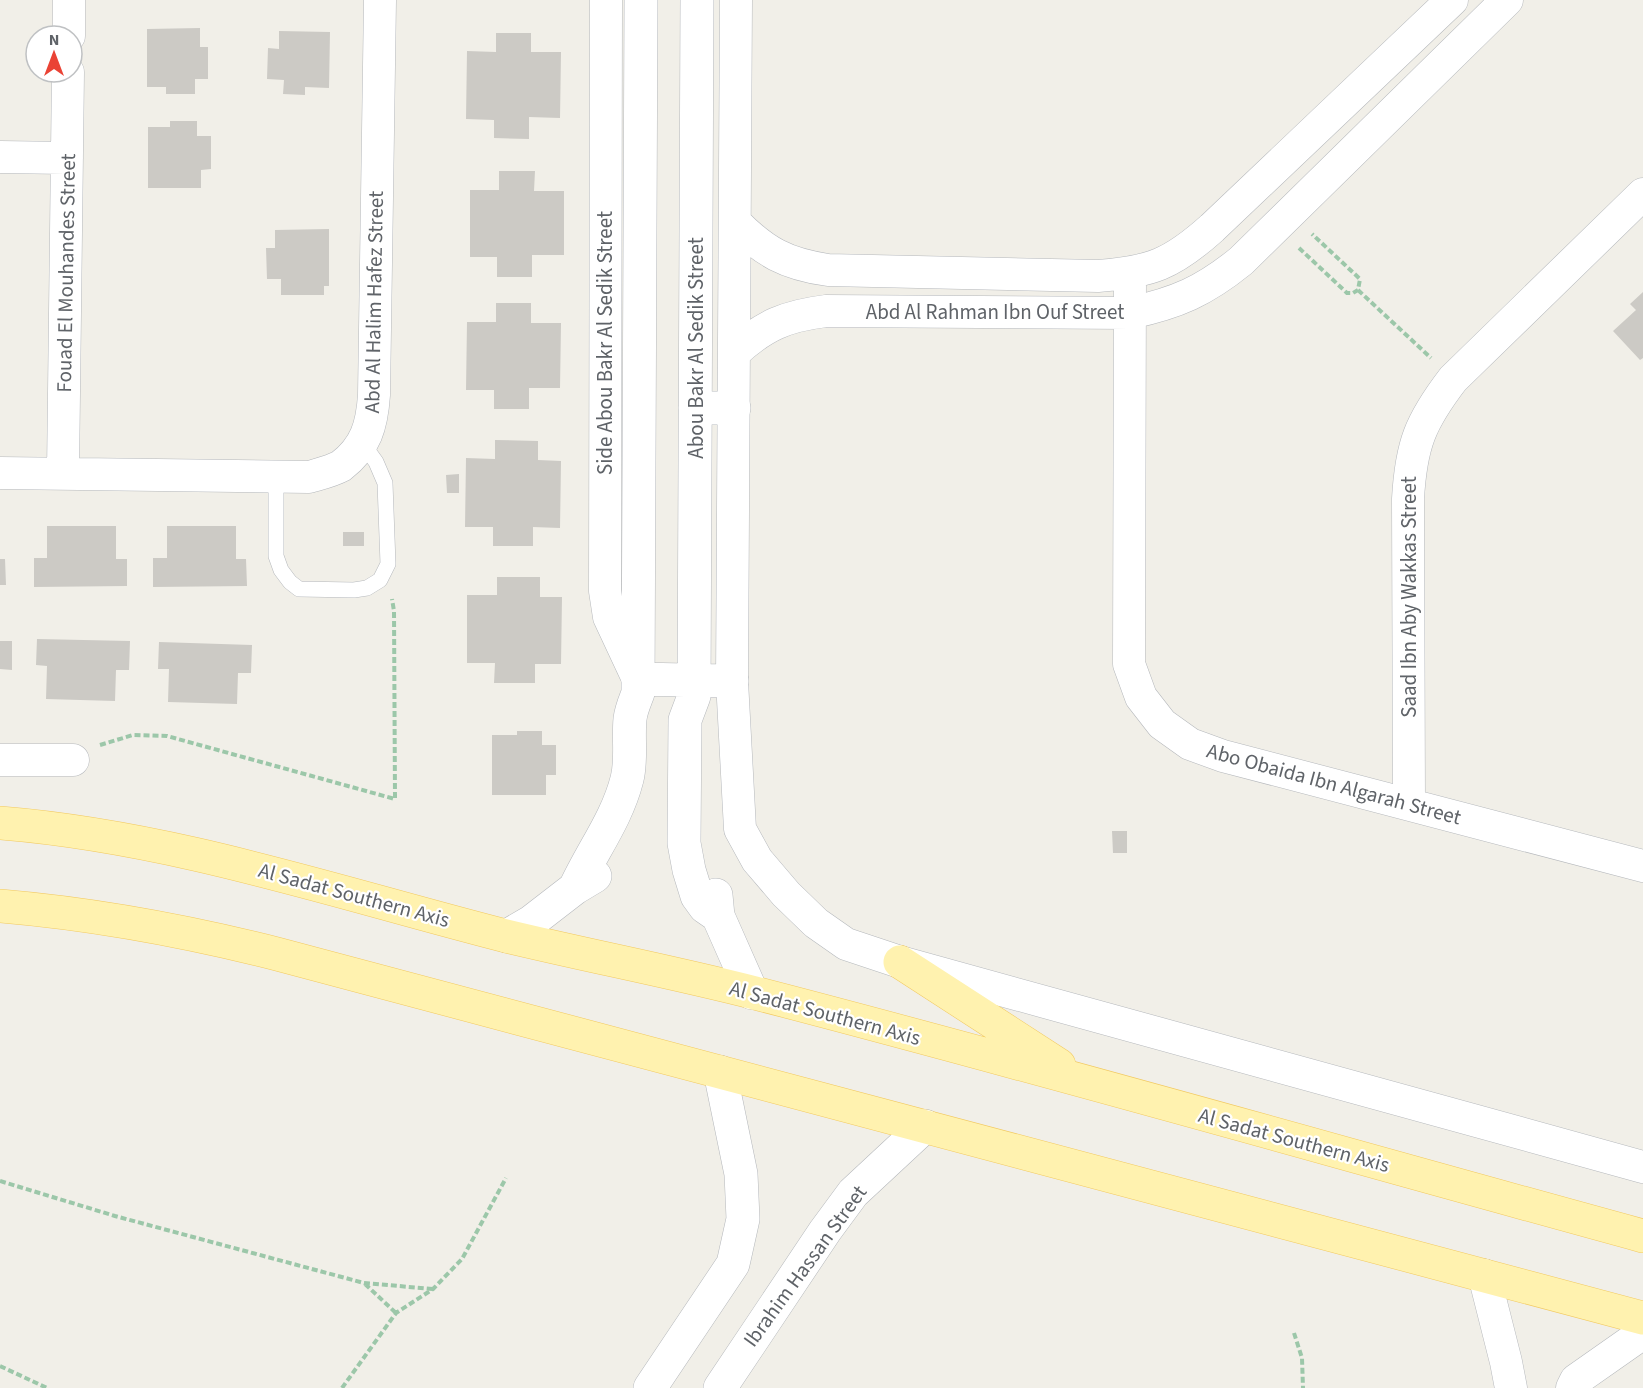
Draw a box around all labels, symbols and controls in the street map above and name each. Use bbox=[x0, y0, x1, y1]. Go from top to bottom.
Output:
north arrow bbox=[24, 24, 84, 84]
text: N bbox=[49, 29, 59, 51]
street label: Fouad El Mouhandes Street bbox=[49, 153, 83, 393]
street label: Abd Al Halim Hafez Street bbox=[357, 190, 391, 414]
street label: Side Abou Bakr Al Sedik Street bbox=[590, 211, 620, 475]
street label: Abou Bakr Al Sedik Street bbox=[681, 237, 711, 459]
street label: Abd Al Rahman Ibn Ouf Street bbox=[866, 297, 1124, 327]
street label: Saad Ibn Aby Wakkas Street bbox=[1394, 476, 1424, 718]
street label: Abo Obaida Ibn Algarah Street bbox=[1204, 736, 1464, 832]
street label: Al Sadat Southern Axis bbox=[255, 855, 453, 935]
street label: Al Sadat Southern Axis bbox=[726, 973, 924, 1053]
street label: Al Sadat Southern Axis bbox=[1195, 1100, 1393, 1180]
street label: Ibrahim Hassan Street bbox=[736, 1179, 874, 1353]

